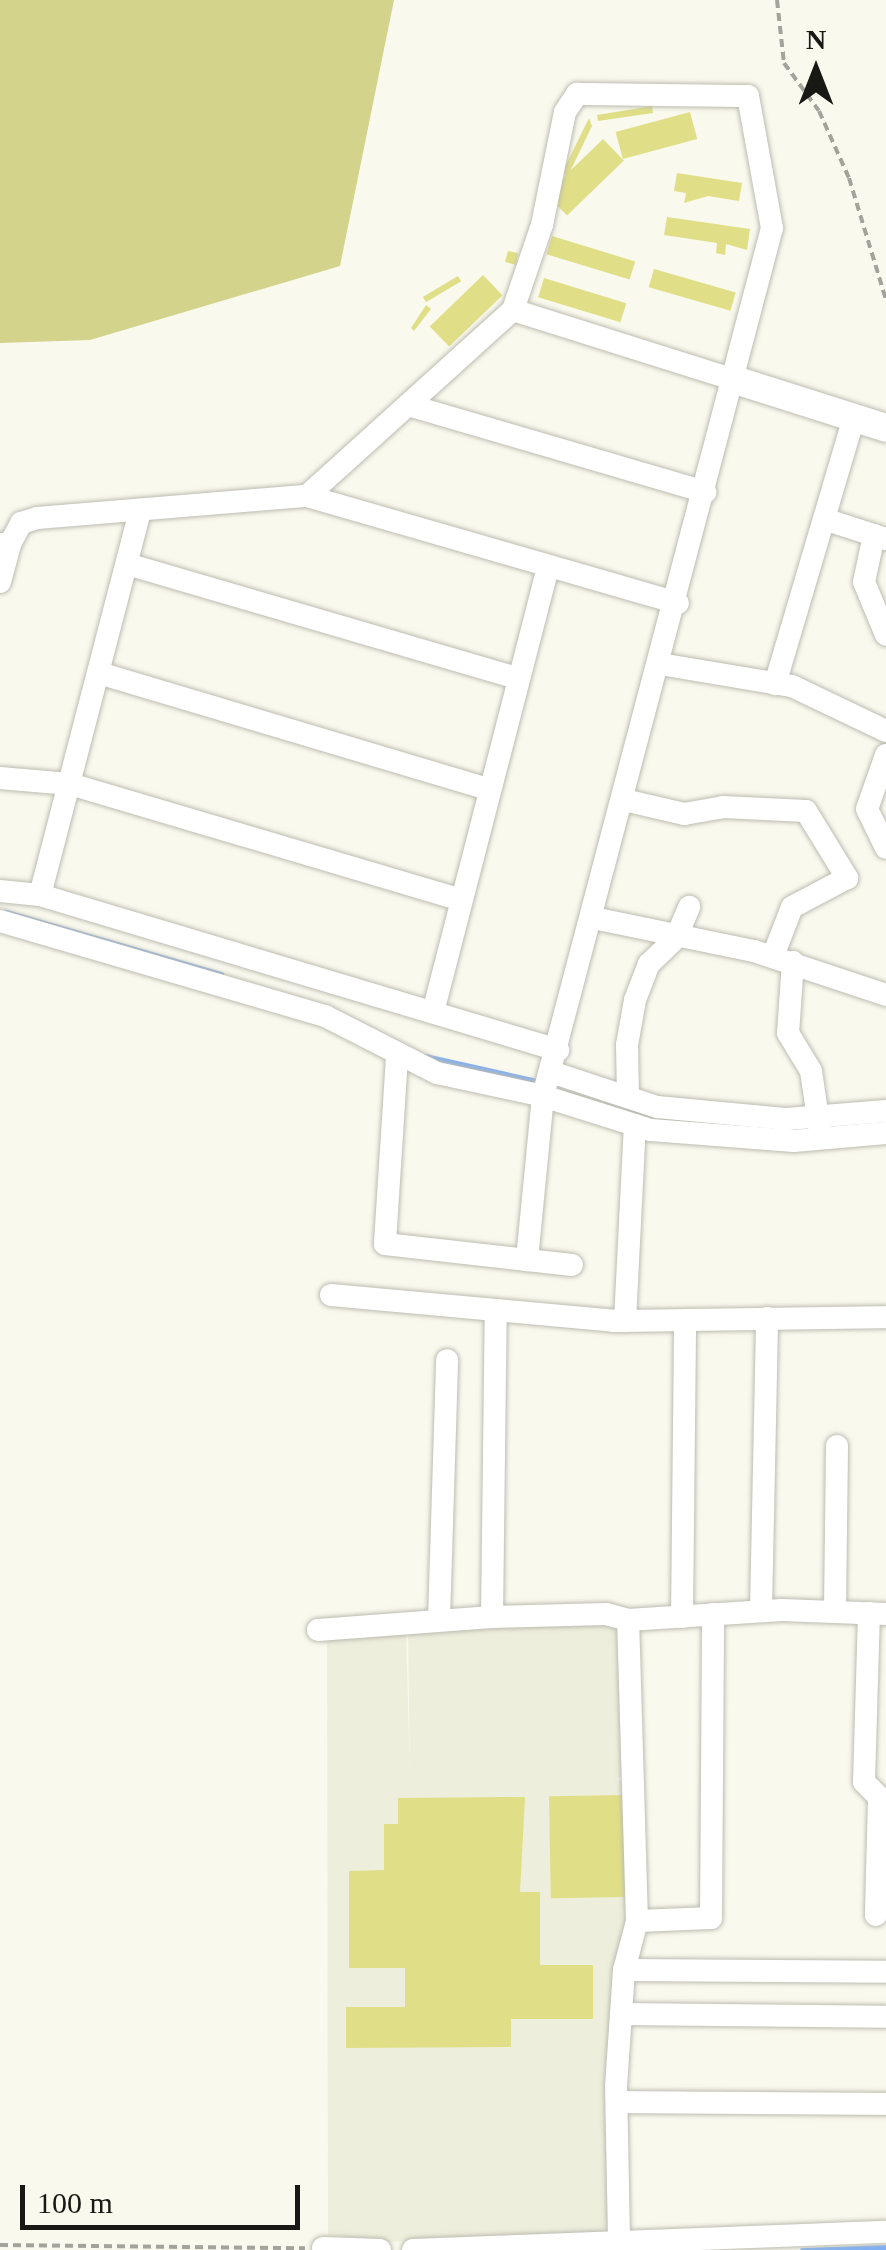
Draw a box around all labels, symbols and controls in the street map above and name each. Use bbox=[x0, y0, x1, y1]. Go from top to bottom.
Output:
north arrow bbox=[766, 20, 866, 120]
text: N bbox=[806, 24, 826, 55]
scale bar bbox=[25, 2165, 305, 2227]
text: 100 m bbox=[37, 2186, 113, 2219]

